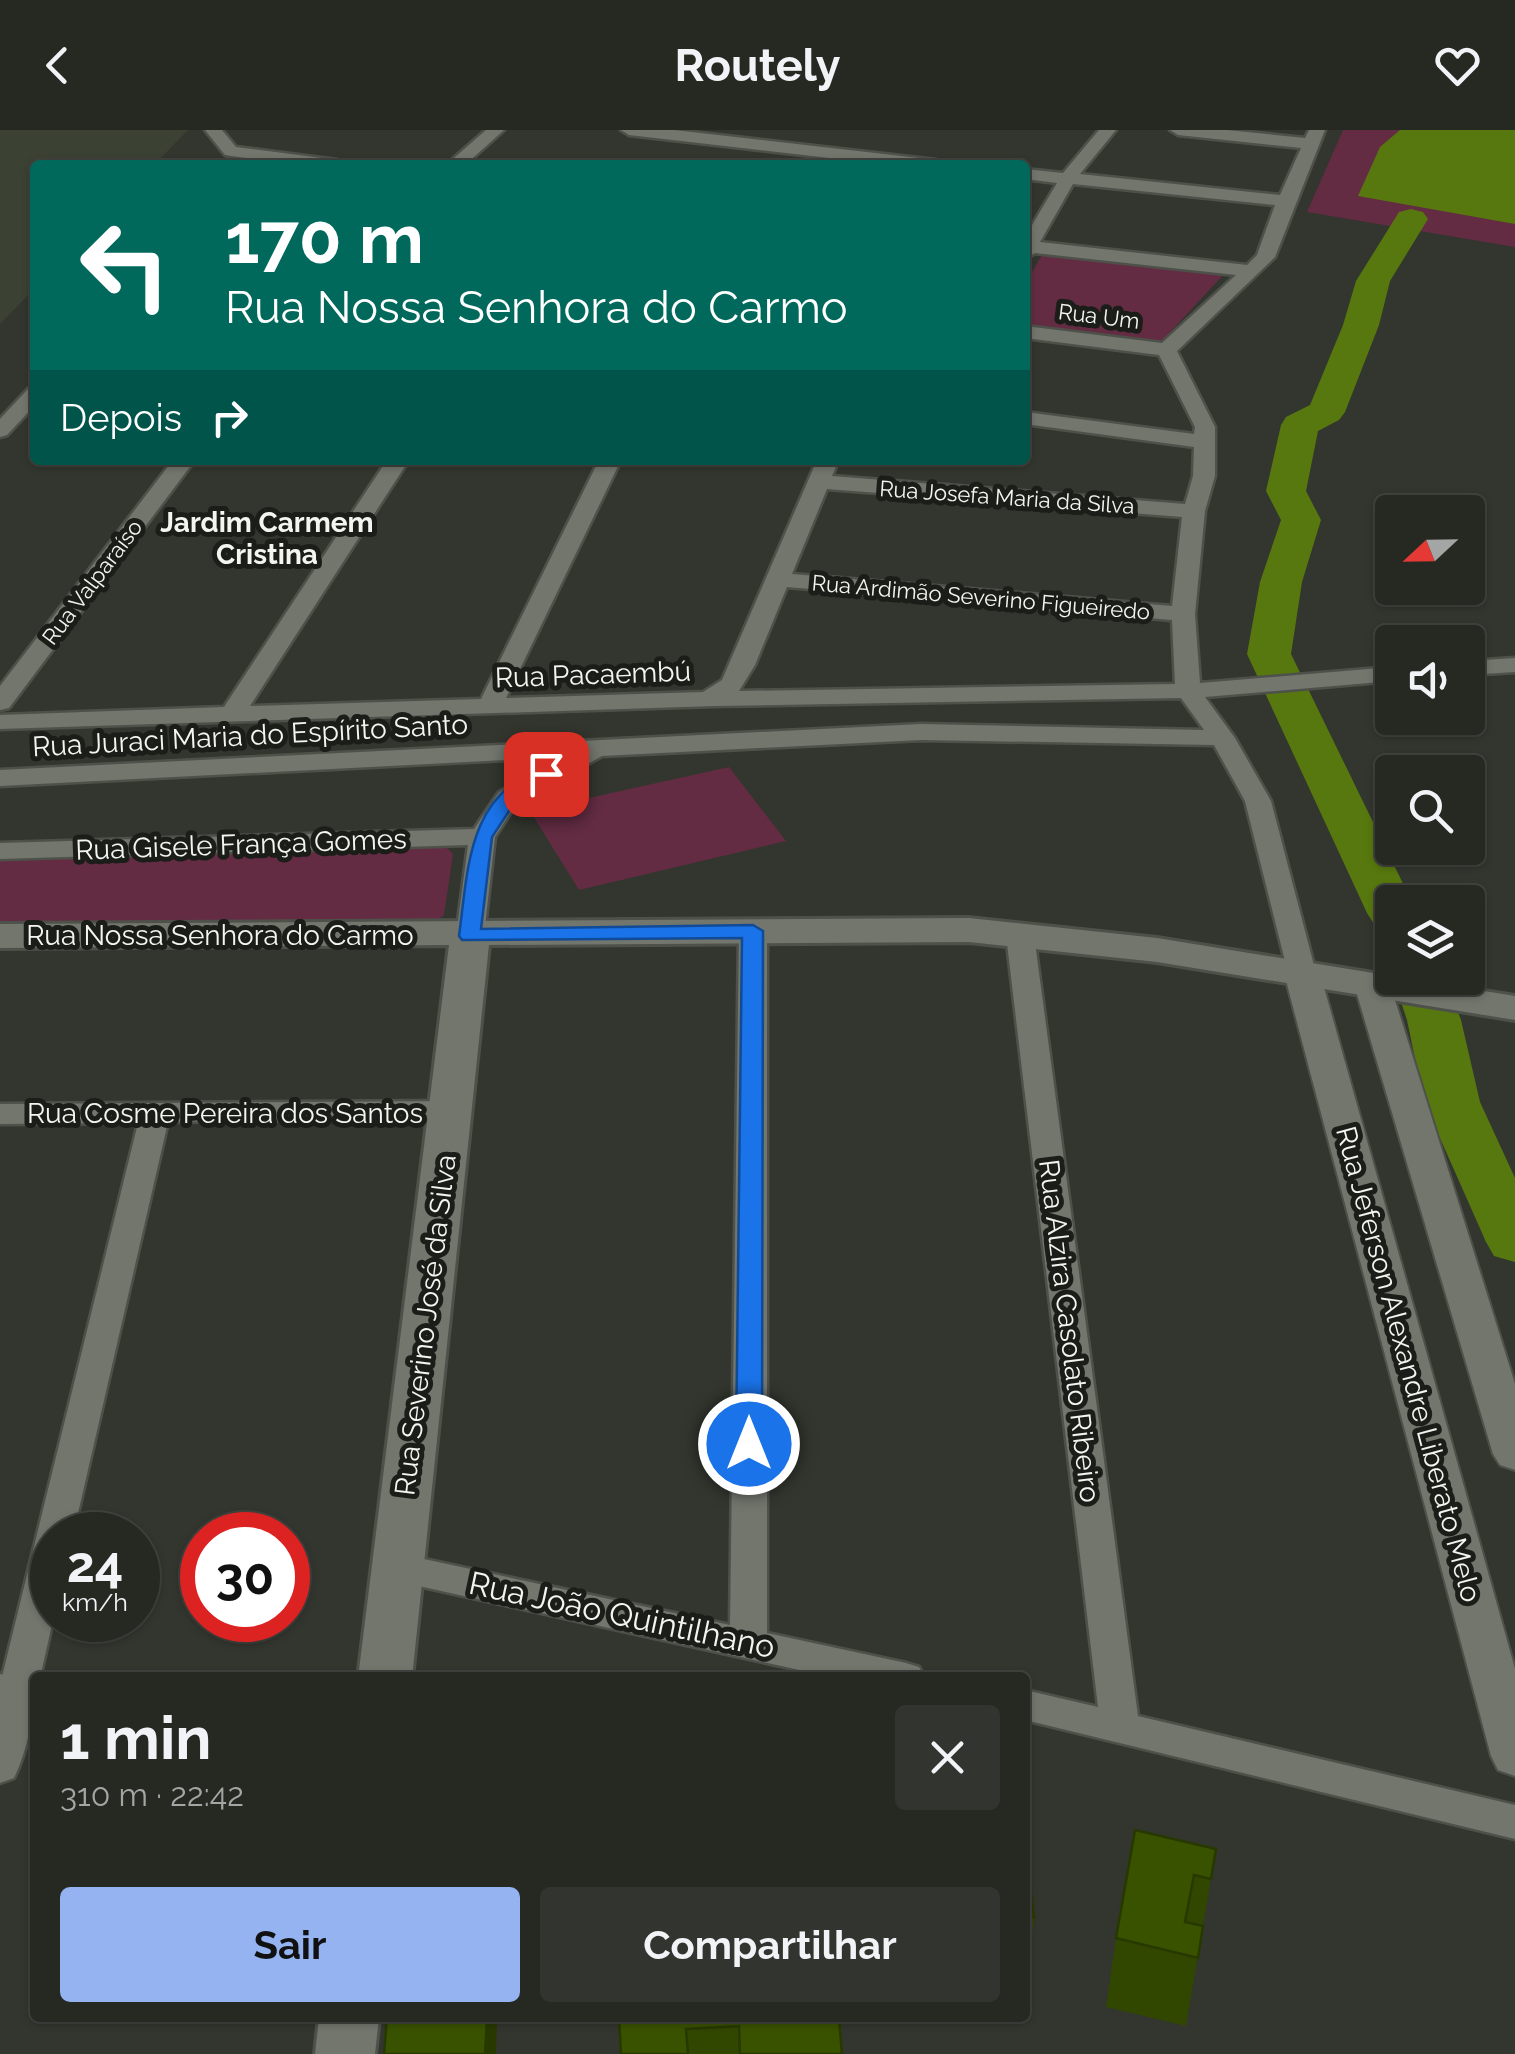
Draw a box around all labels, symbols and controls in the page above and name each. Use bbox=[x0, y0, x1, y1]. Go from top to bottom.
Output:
icon: back bbox=[30, 38, 85, 93]
icon: heart bbox=[1430, 38, 1485, 93]
text: Routely bbox=[675, 39, 840, 92]
text: 170 m bbox=[225, 197, 424, 279]
icon: left bbox=[60, 200, 190, 330]
text: Rua Nossa Senhora do Carmo bbox=[225, 281, 848, 334]
street label: Rua Um bbox=[1057, 298, 1141, 334]
icon: right bbox=[202, 390, 257, 445]
text: Depois bbox=[60, 395, 182, 440]
street label: Rua Josefa Maria da Silva bbox=[879, 475, 1135, 519]
north arrow bbox=[1375, 495, 1485, 605]
map controls bbox=[1375, 495, 1485, 995]
district label: Jardim Carmem Cristina bbox=[160, 506, 374, 571]
street label: Rua Valparaíso bbox=[37, 514, 147, 650]
street label: Rua Ardimão Severino Figueiredo bbox=[811, 569, 1151, 625]
button: sound bbox=[1375, 625, 1485, 735]
street label: Rua Pacaembú bbox=[494, 655, 692, 694]
street label: Rua Juraci Maria do Espírito Santo bbox=[31, 708, 469, 763]
pin bbox=[504, 732, 589, 817]
icon: arrive bbox=[519, 747, 574, 802]
button: search bbox=[1375, 755, 1485, 865]
street label: Rua Gisele França Gomes bbox=[75, 822, 407, 867]
button: layers bbox=[1375, 885, 1485, 995]
street label: Rua Nossa Senhora do Carmo bbox=[26, 919, 414, 952]
street label: Rua Cosme Pereira dos Santos bbox=[27, 1097, 423, 1130]
street label: Rua Jeferson Alexandre Liberato Melo bbox=[1329, 1123, 1488, 1606]
street label: Rua Severino José da Silva bbox=[388, 1153, 463, 1497]
street label: Rua Alzira Casolato Ribeiro bbox=[1032, 1158, 1107, 1504]
position arrow bbox=[697, 1392, 801, 1496]
speed limit sign: 30 bbox=[180, 1512, 310, 1642]
text: 24 bbox=[67, 1535, 123, 1594]
street label: Rua João Quintilhano bbox=[466, 1564, 778, 1665]
text: km/h bbox=[62, 1587, 128, 1617]
text: 1 min bbox=[60, 1703, 211, 1773]
button: close bbox=[895, 1705, 1000, 1810]
text: 310 m · 22:42 bbox=[60, 1776, 244, 1813]
button: Sair bbox=[60, 1887, 520, 2002]
button: Compartilhar bbox=[540, 1887, 1000, 2002]

